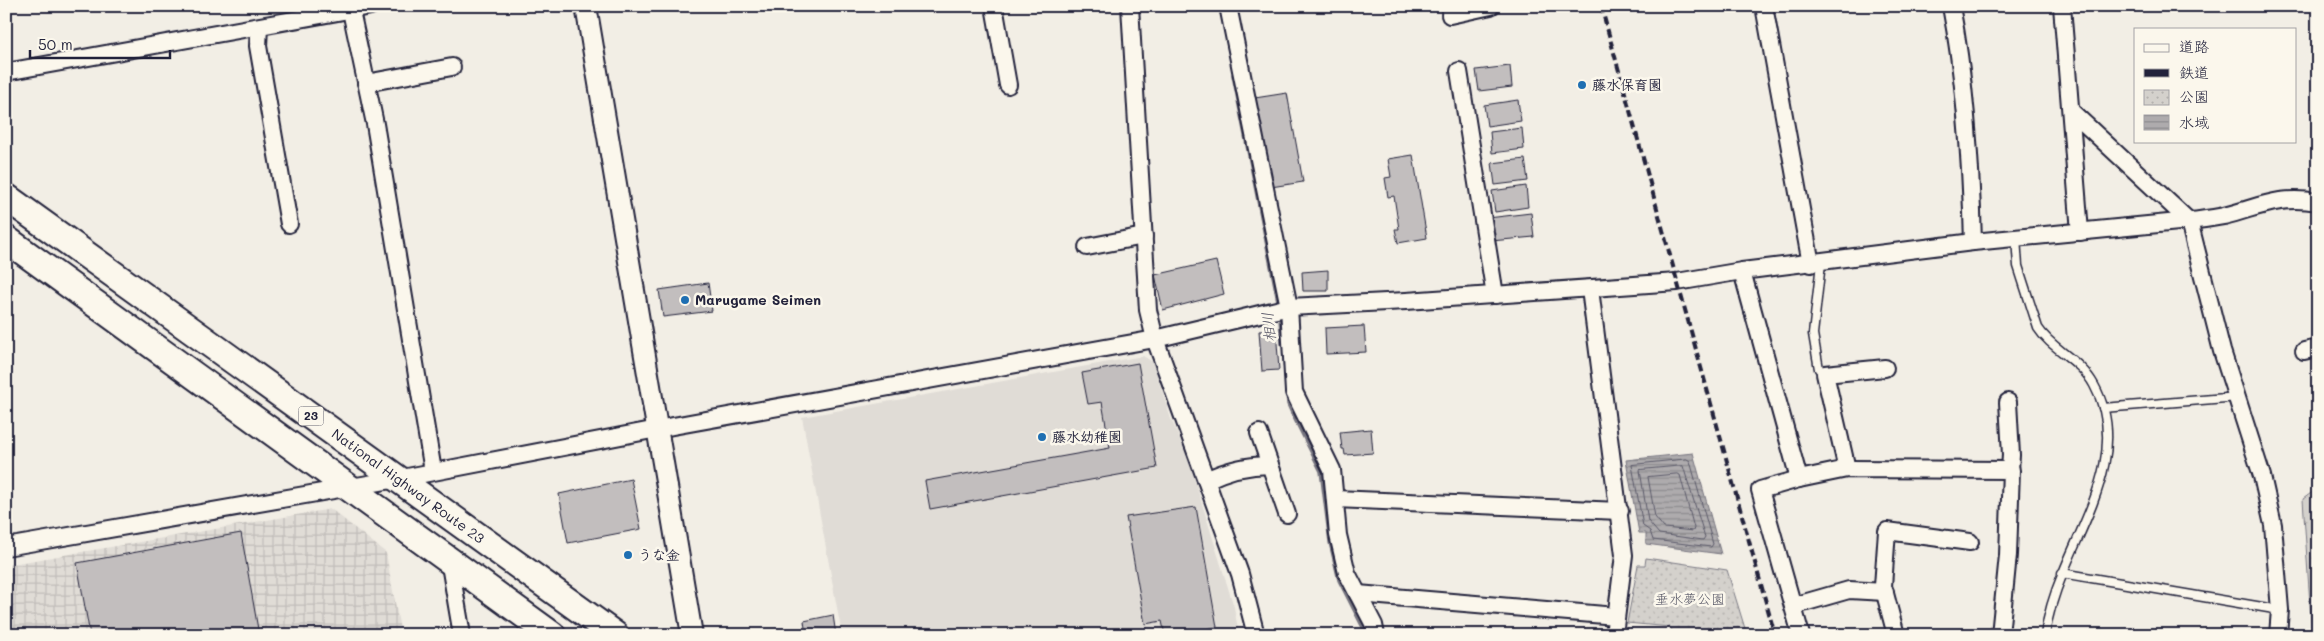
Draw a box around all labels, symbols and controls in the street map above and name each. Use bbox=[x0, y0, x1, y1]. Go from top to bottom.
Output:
scale bar bbox=[30, 28, 170, 60]
legend bbox=[2134, 28, 2296, 142]
text: 50 m bbox=[38, 34, 73, 54]
text: 道路 bbox=[2179, 36, 2209, 56]
text: 鉄道 bbox=[2179, 62, 2209, 82]
place label: 藤水保育園 bbox=[1592, 75, 1662, 94]
marker: 藤水保育園 bbox=[1576, 79, 1588, 91]
text: 公園 bbox=[2179, 86, 2209, 106]
text: 水域 bbox=[2179, 112, 2209, 132]
place label: Marugame Seimen bbox=[695, 290, 821, 309]
marker: Marugame Seimen bbox=[679, 294, 691, 306]
water label: 相川 bbox=[1256, 311, 1280, 343]
road number: 23 bbox=[298, 406, 324, 426]
street label: National Highway Route 23 bbox=[328, 424, 488, 547]
place label: 藤水幼稚園 bbox=[1052, 427, 1122, 446]
marker: 藤水幼稚園 bbox=[1036, 431, 1048, 443]
place label: うな金 bbox=[638, 545, 680, 564]
marker: うな金 bbox=[622, 549, 634, 561]
park label: 垂水夢公園 bbox=[1655, 589, 1725, 608]

